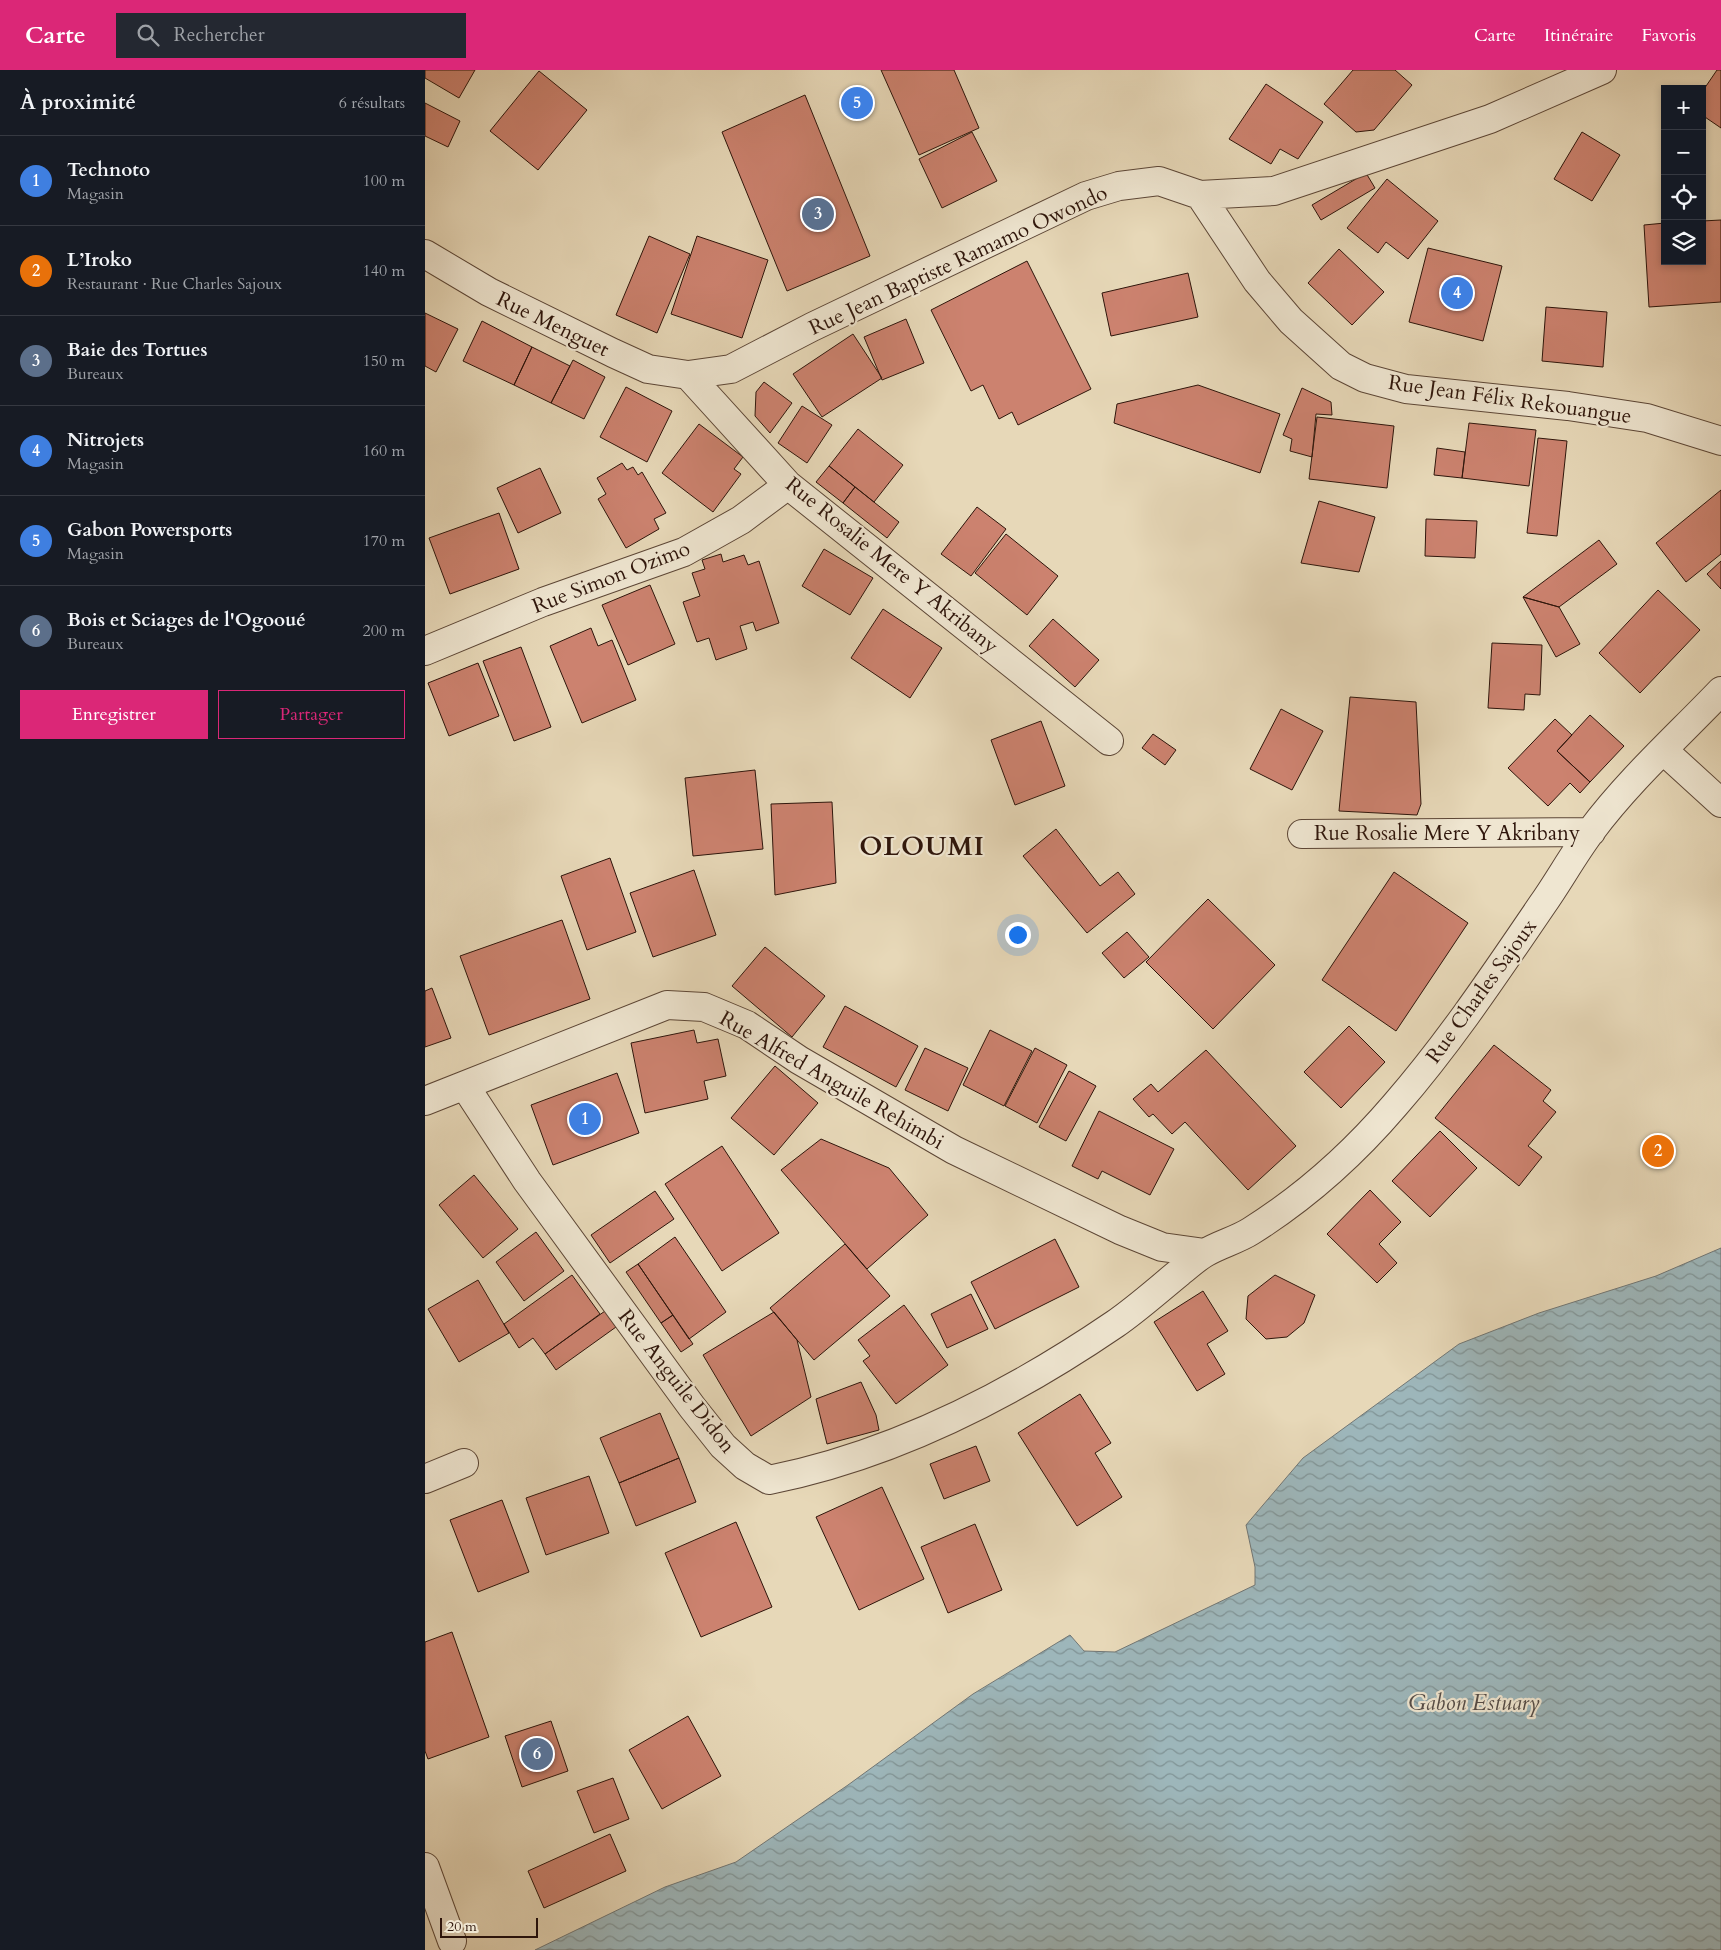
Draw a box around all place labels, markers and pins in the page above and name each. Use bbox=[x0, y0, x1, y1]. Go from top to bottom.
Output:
pin: 5 bbox=[841, 84, 873, 122]
pin: 3 bbox=[802, 195, 834, 233]
pin: 4 bbox=[1441, 274, 1473, 312]
pin: 1 bbox=[569, 1100, 601, 1138]
pin: 2 bbox=[1642, 1132, 1674, 1170]
pin: 6 bbox=[521, 1735, 553, 1773]

